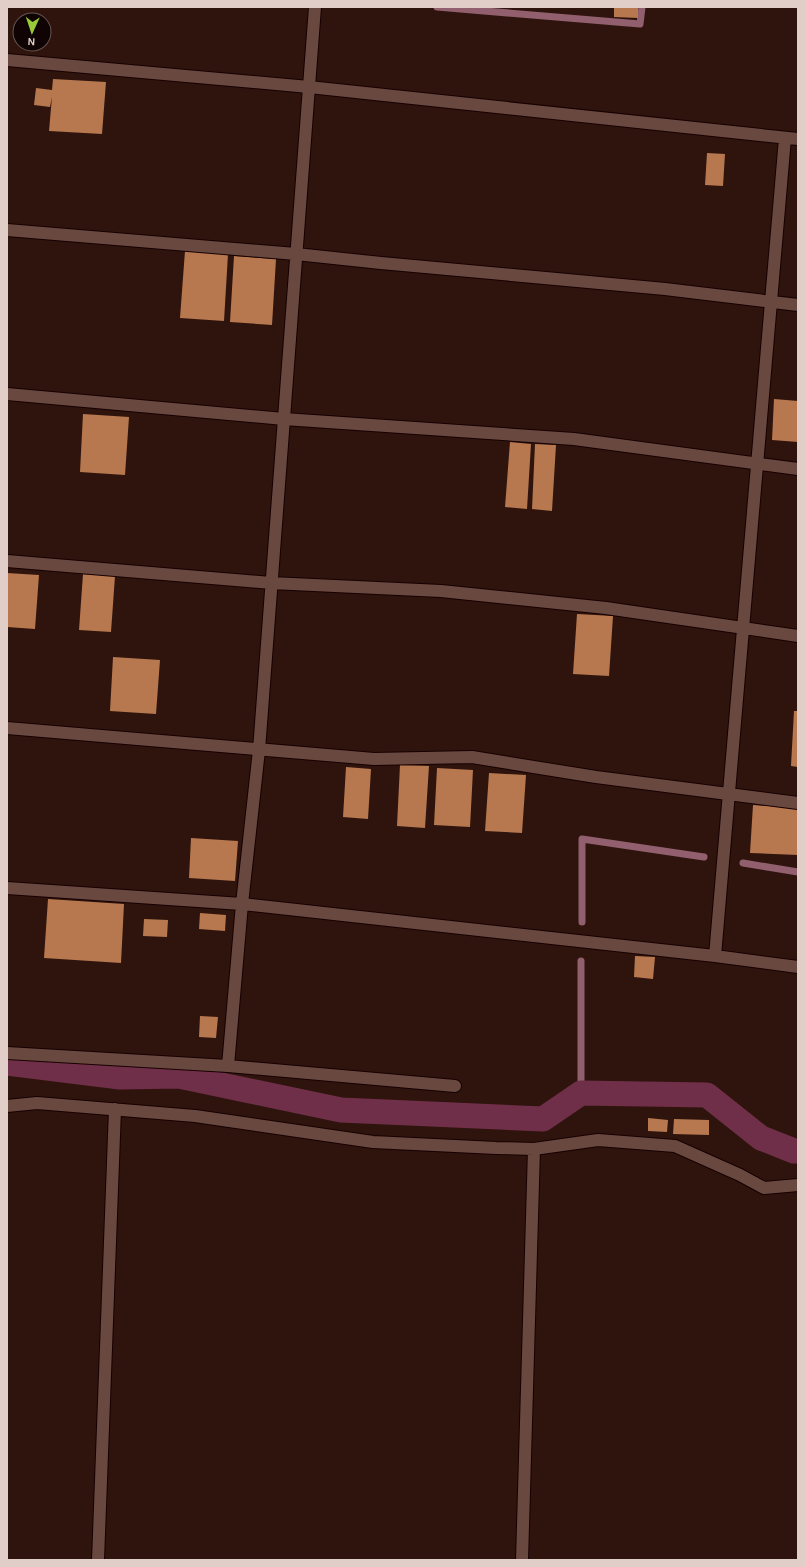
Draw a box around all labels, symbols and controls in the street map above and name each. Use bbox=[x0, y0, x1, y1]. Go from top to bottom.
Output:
north arrow bbox=[12, 12, 52, 52]
text: N bbox=[27, 35, 36, 48]

